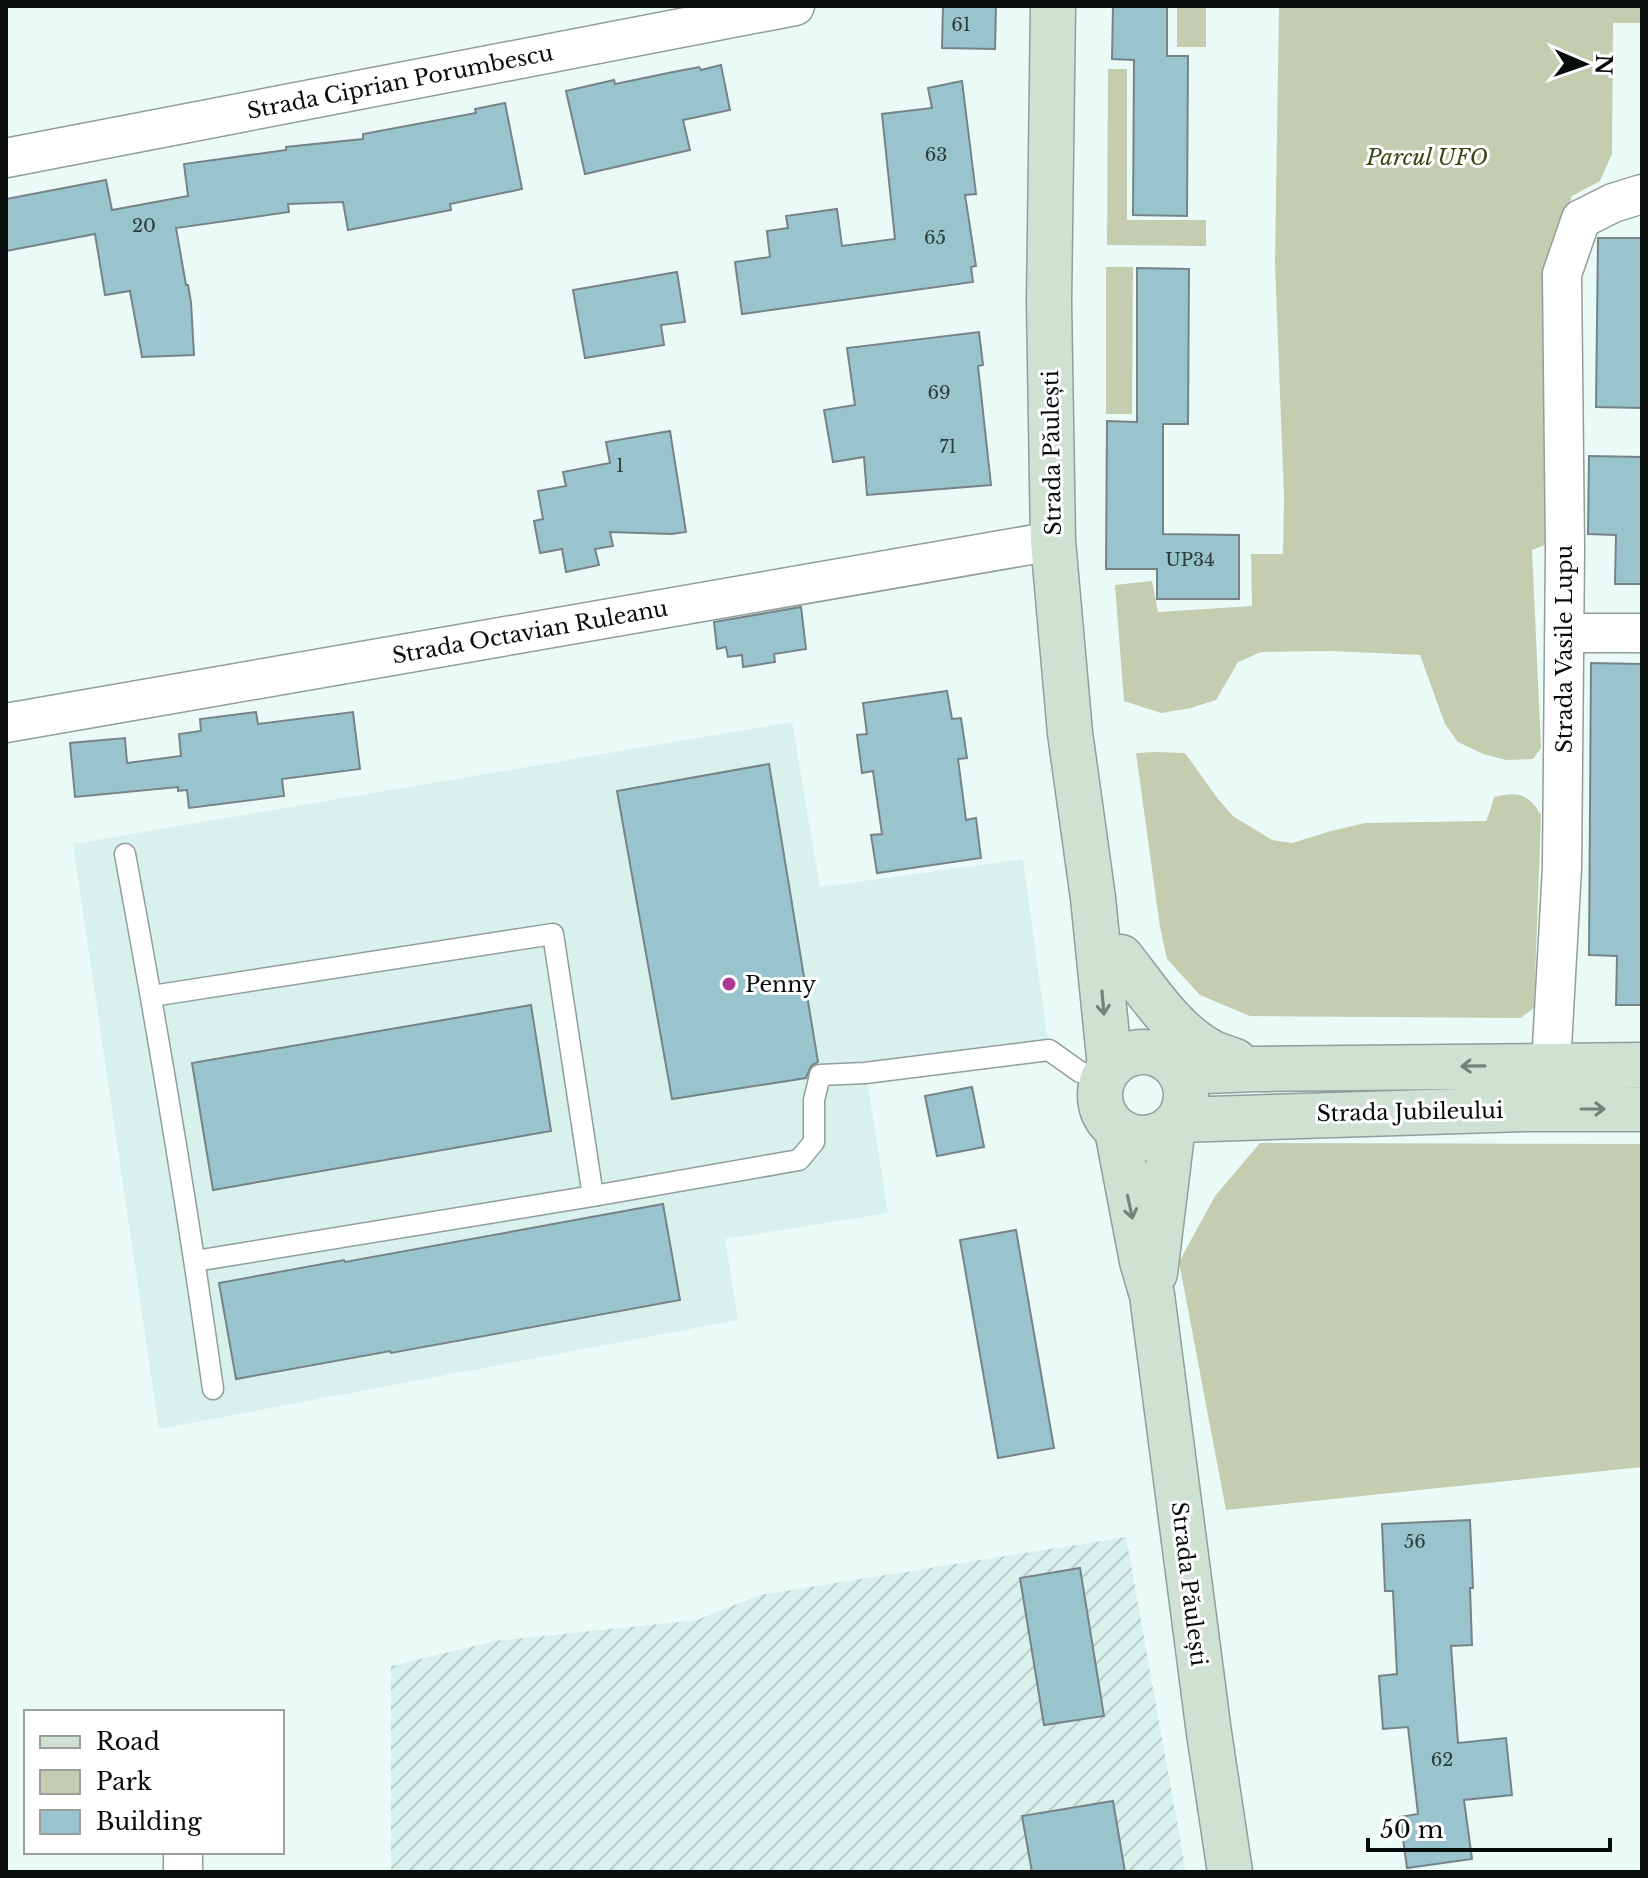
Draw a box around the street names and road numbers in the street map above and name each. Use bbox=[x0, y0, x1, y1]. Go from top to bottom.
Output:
street label: Strada Ciprian Porumbescu bbox=[245, 39, 556, 125]
street label: Strada Păulești bbox=[1037, 370, 1067, 536]
street label: Strada Vasile Lupu bbox=[1551, 544, 1578, 753]
street label: Strada Octavian Ruleanu bbox=[390, 594, 670, 670]
street label: Strada Jubileului bbox=[1316, 1097, 1504, 1127]
street label: Strada Păulești bbox=[1166, 1500, 1213, 1668]

